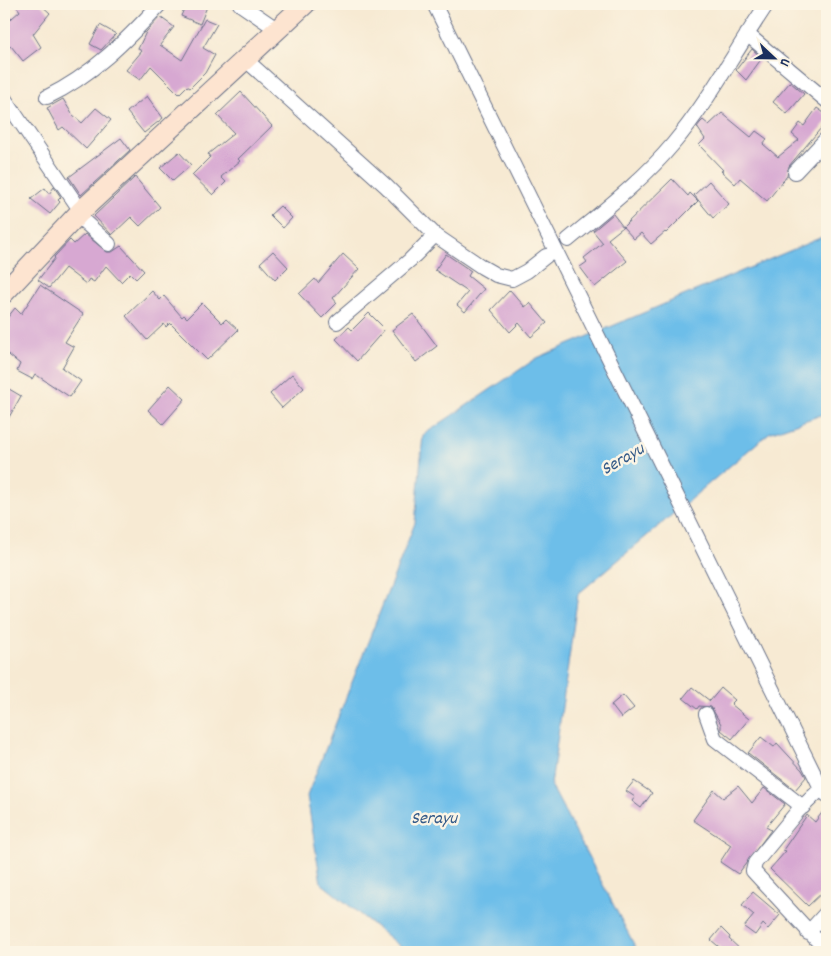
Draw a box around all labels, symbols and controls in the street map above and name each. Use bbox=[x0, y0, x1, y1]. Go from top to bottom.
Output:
north arrow bbox=[748, 32, 798, 82]
text: U bbox=[774, 55, 795, 69]
water label: Serayu bbox=[597, 437, 651, 482]
water label: Serayu bbox=[411, 807, 458, 832]

